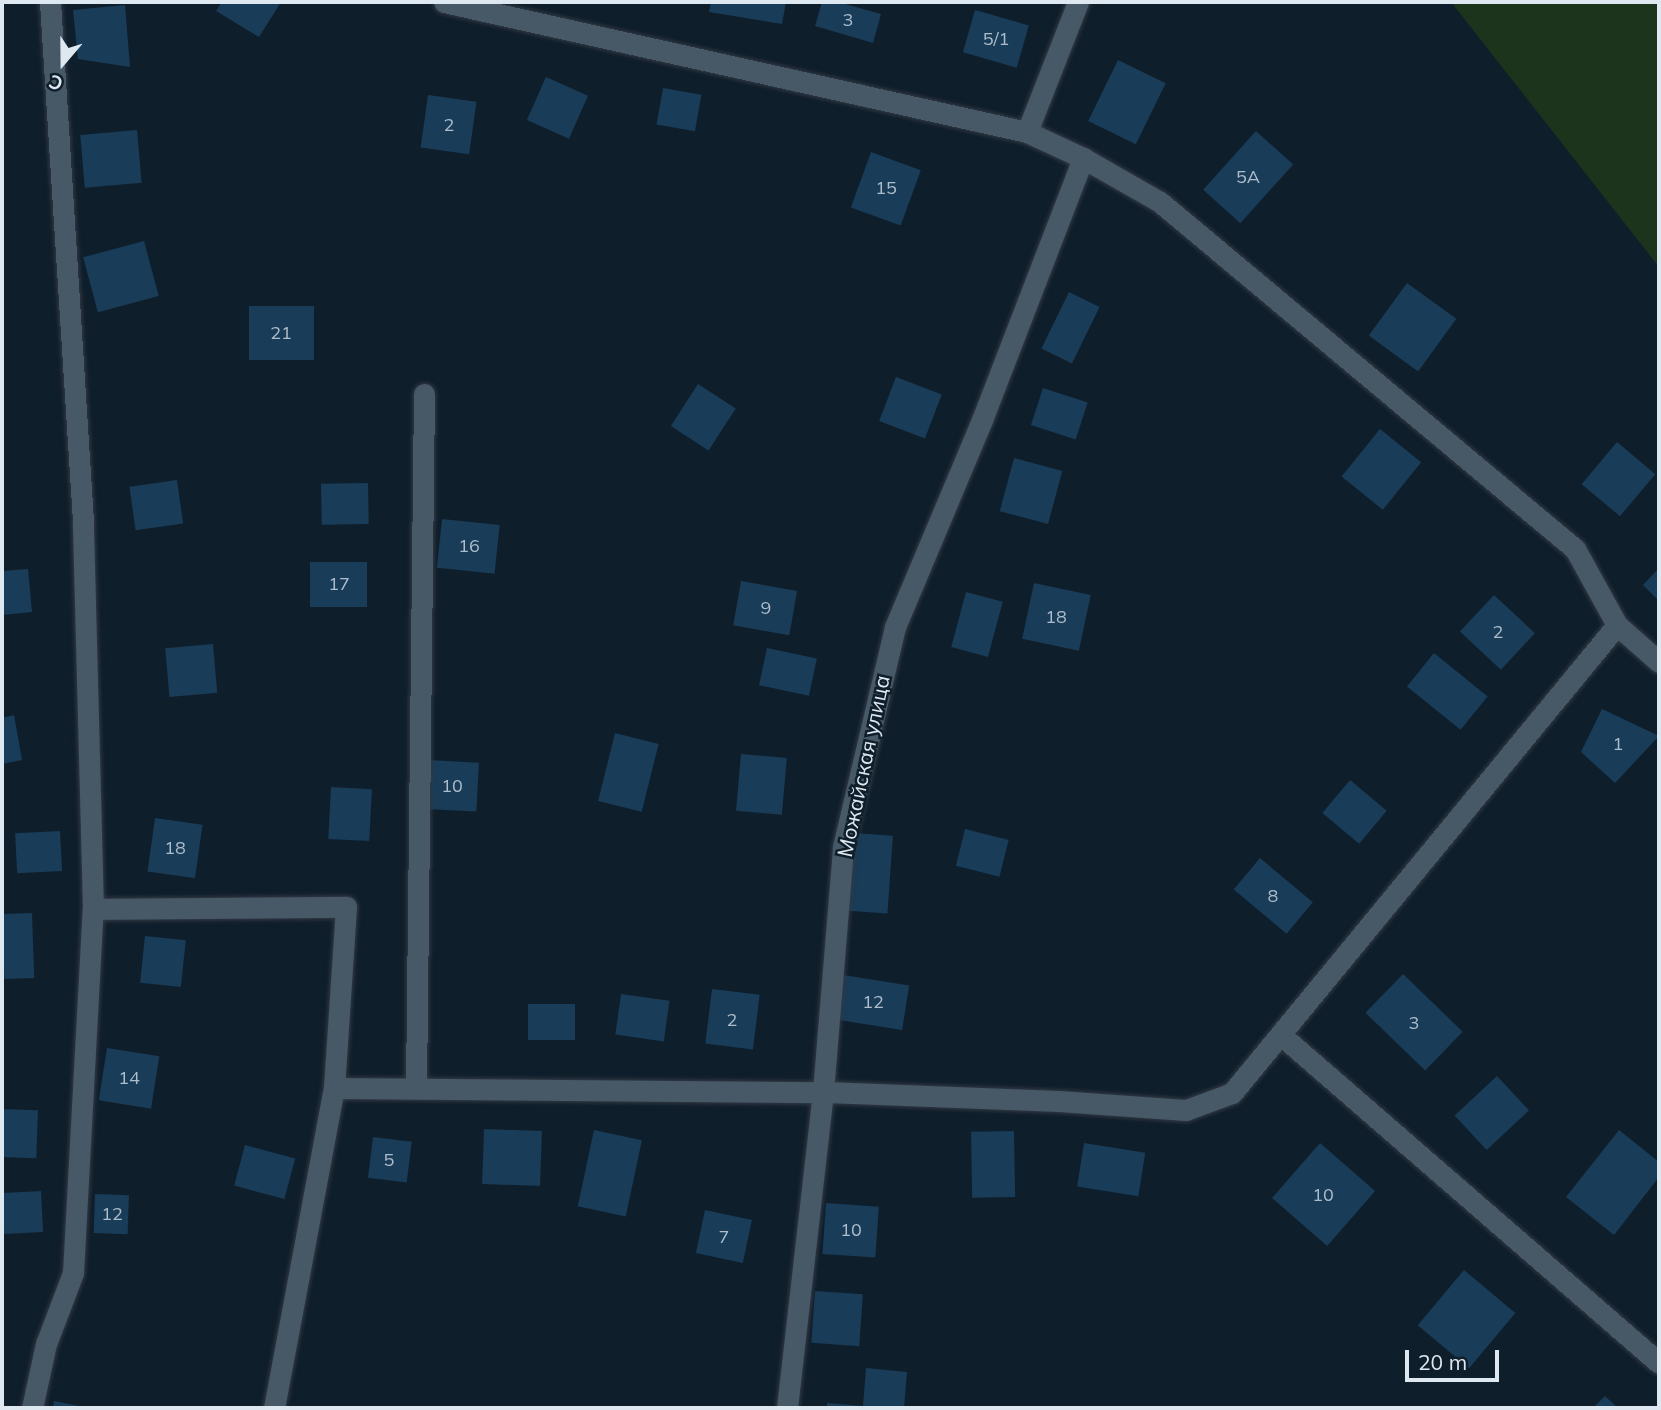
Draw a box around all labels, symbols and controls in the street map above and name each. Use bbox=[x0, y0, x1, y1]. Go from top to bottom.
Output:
house number: 3 bbox=[843, 9, 853, 31]
north arrow bbox=[28, 28, 98, 98]
house number: 5/1 bbox=[983, 28, 1009, 50]
text: С bbox=[46, 69, 66, 96]
house number: 2 bbox=[444, 114, 454, 136]
house number: 5А bbox=[1236, 166, 1260, 188]
house number: 15 bbox=[875, 177, 897, 199]
house number: 21 bbox=[270, 322, 292, 344]
house number: 16 bbox=[458, 535, 480, 557]
house number: 17 bbox=[328, 573, 350, 595]
house number: 9 bbox=[761, 597, 771, 619]
house number: 18 bbox=[1045, 606, 1067, 628]
house number: 2 bbox=[1493, 621, 1503, 643]
street label: Можайская улица bbox=[831, 673, 895, 859]
house number: 1 bbox=[1613, 733, 1623, 755]
house number: 10 bbox=[441, 775, 463, 797]
house number: 18 bbox=[164, 837, 186, 859]
house number: 8 bbox=[1268, 885, 1278, 907]
house number: 12 bbox=[862, 991, 884, 1013]
house number: 2 bbox=[727, 1009, 737, 1031]
house number: 3 bbox=[1409, 1012, 1419, 1034]
house number: 14 bbox=[118, 1067, 140, 1089]
house number: 5 bbox=[384, 1149, 394, 1171]
house number: 10 bbox=[1312, 1184, 1334, 1206]
house number: 12 bbox=[101, 1203, 123, 1225]
house number: 10 bbox=[840, 1219, 862, 1241]
house number: 7 bbox=[719, 1226, 729, 1248]
scale bar bbox=[1409, 1336, 1504, 1380]
text: 20 m bbox=[1418, 1349, 1467, 1375]

